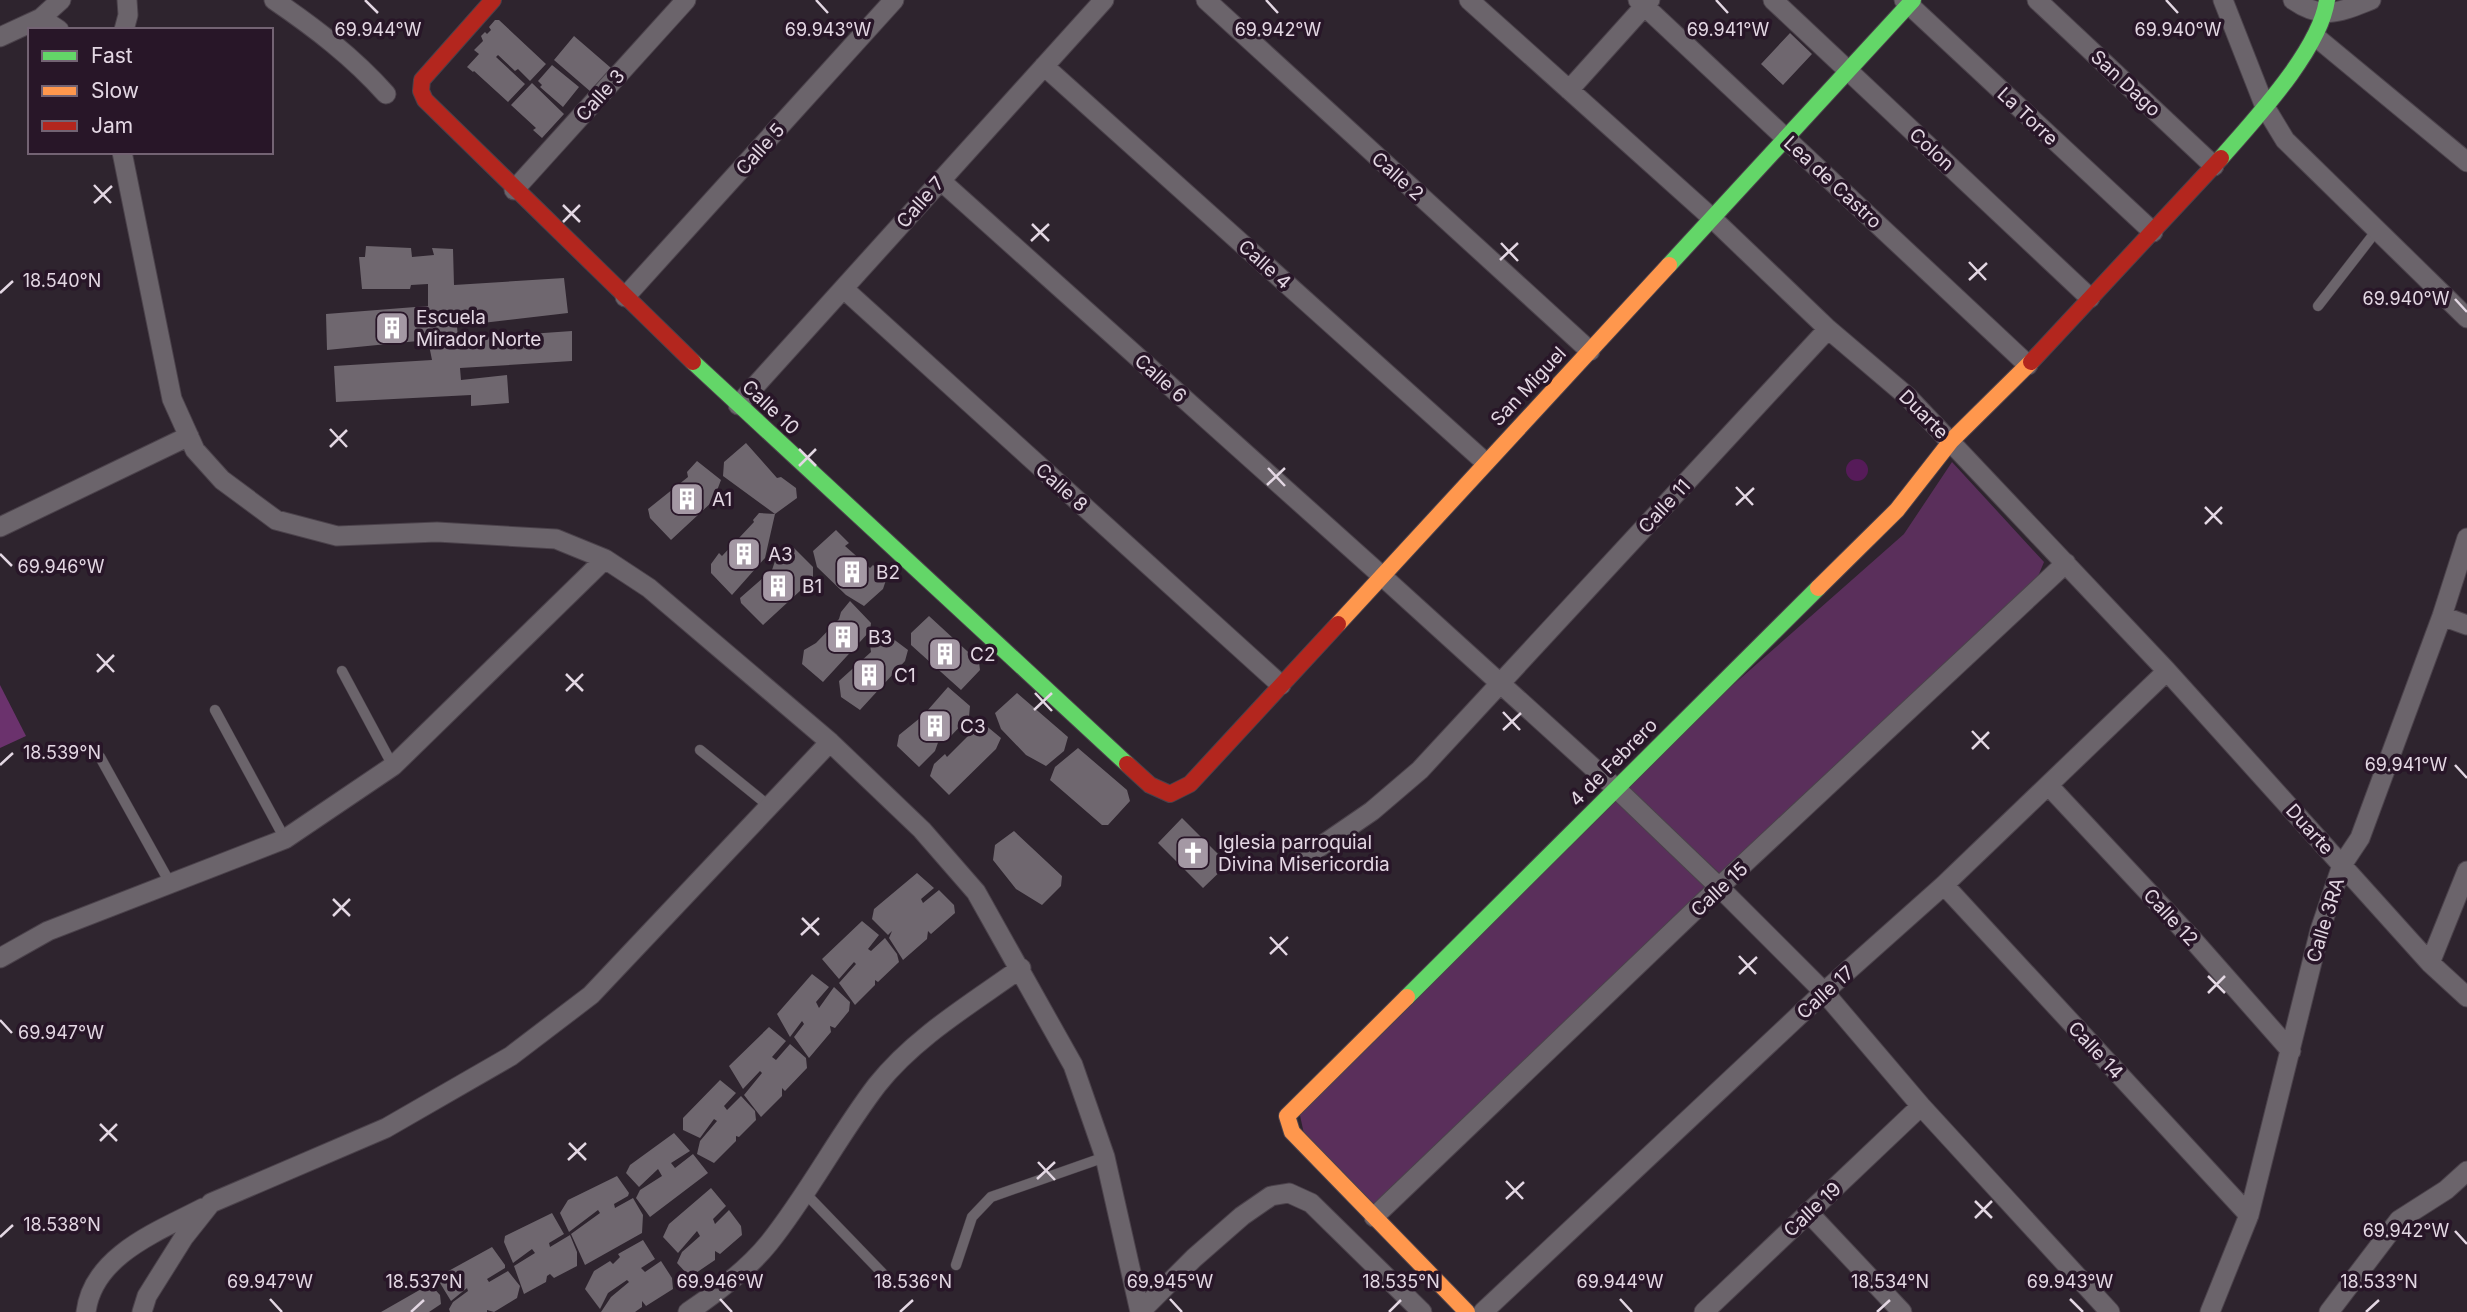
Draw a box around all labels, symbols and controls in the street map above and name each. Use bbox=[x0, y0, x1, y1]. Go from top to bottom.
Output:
text: 69.944°W bbox=[335, 19, 422, 40]
text: 69.943°W bbox=[785, 19, 872, 40]
text: 69.942°W bbox=[1235, 19, 1322, 40]
text: 69.941°W bbox=[1687, 19, 1770, 40]
text: 69.940°W bbox=[2134, 19, 2222, 40]
legend bbox=[28, 28, 273, 154]
text: Fast bbox=[91, 43, 133, 68]
street label: San Dago bbox=[2086, 45, 2165, 121]
street label: Calle 3 bbox=[571, 65, 630, 126]
text: Slow bbox=[91, 78, 139, 103]
street label: La Torre bbox=[1993, 83, 2063, 150]
text: Jam bbox=[91, 113, 133, 138]
street label: Calle 5 bbox=[731, 119, 790, 180]
street label: Colon bbox=[1905, 123, 1959, 176]
street label: Lea de Castro bbox=[1779, 131, 1886, 233]
street label: Calle 2 bbox=[1367, 147, 1428, 206]
street label: Calle 7 bbox=[892, 172, 949, 233]
street label: Calle 4 bbox=[1234, 235, 1296, 294]
text: 18.540°N bbox=[23, 270, 101, 291]
text: 69.940°W bbox=[2362, 288, 2450, 309]
place label: Escuela Mirador Norte bbox=[416, 306, 541, 351]
building icon: Escuela Mirador Norte bbox=[373, 309, 411, 347]
street label: San Miguel bbox=[1486, 342, 1571, 431]
street label: Calle 6 bbox=[1130, 349, 1191, 408]
street label: Calle 10 bbox=[737, 375, 804, 440]
street label: Duarte bbox=[1894, 385, 1953, 444]
street label: Calle 8 bbox=[1031, 458, 1092, 517]
street label: Calle 11 bbox=[1634, 474, 1695, 538]
building icon: A1 bbox=[668, 480, 706, 518]
place label: A1 bbox=[712, 488, 732, 511]
building icon: A3 bbox=[725, 535, 763, 573]
place label: A3 bbox=[768, 543, 793, 566]
building icon: B2 bbox=[833, 553, 871, 591]
text: 69.946°W bbox=[18, 556, 105, 577]
place label: B2 bbox=[876, 561, 900, 584]
building icon: B1 bbox=[759, 567, 797, 605]
place label: B1 bbox=[802, 575, 822, 598]
building icon: B3 bbox=[824, 618, 862, 656]
place label: B3 bbox=[868, 626, 892, 649]
building icon: C2 bbox=[926, 635, 964, 673]
place label: C2 bbox=[970, 643, 995, 666]
building icon: C1 bbox=[850, 656, 888, 694]
place label: C1 bbox=[894, 664, 916, 687]
building icon: C3 bbox=[916, 707, 954, 745]
street label: 4 de Febrero bbox=[1565, 714, 1662, 811]
place label: C3 bbox=[960, 715, 986, 738]
text: 18.539°N bbox=[23, 742, 101, 763]
text: 69.941°W bbox=[2365, 754, 2448, 775]
street label: Duarte bbox=[2281, 799, 2338, 859]
place label: Iglesia parroquial Divina Misericordia bbox=[1218, 831, 1390, 876]
church icon: Iglesia parroquial Divina Misericordia bbox=[1174, 834, 1212, 872]
street label: Calle 15 bbox=[1686, 857, 1753, 921]
street label: Calle 3RA bbox=[2302, 875, 2349, 965]
street label: Calle 12 bbox=[2139, 884, 2203, 951]
street label: Calle 17 bbox=[1792, 961, 1859, 1024]
street label: Calle 14 bbox=[2063, 1017, 2128, 1084]
text: 69.947°W bbox=[18, 1022, 104, 1043]
street label: Calle 19 bbox=[1779, 1177, 1846, 1242]
text: 18.538°N bbox=[23, 1214, 101, 1235]
text: 69.942°W bbox=[2363, 1220, 2450, 1241]
text: 69.947°W bbox=[227, 1271, 313, 1292]
text: 18.537°N bbox=[386, 1271, 463, 1292]
text: 69.946°W bbox=[677, 1271, 764, 1292]
text: 18.536°N bbox=[874, 1271, 952, 1292]
text: 69.945°W bbox=[1127, 1271, 1214, 1292]
text: 18.535°N bbox=[1362, 1271, 1440, 1292]
text: 69.944°W bbox=[1577, 1271, 1664, 1292]
text: 18.534°N bbox=[1851, 1271, 1929, 1292]
text: 69.943°W bbox=[2027, 1271, 2114, 1292]
text: 18.533°N bbox=[2340, 1271, 2418, 1292]

